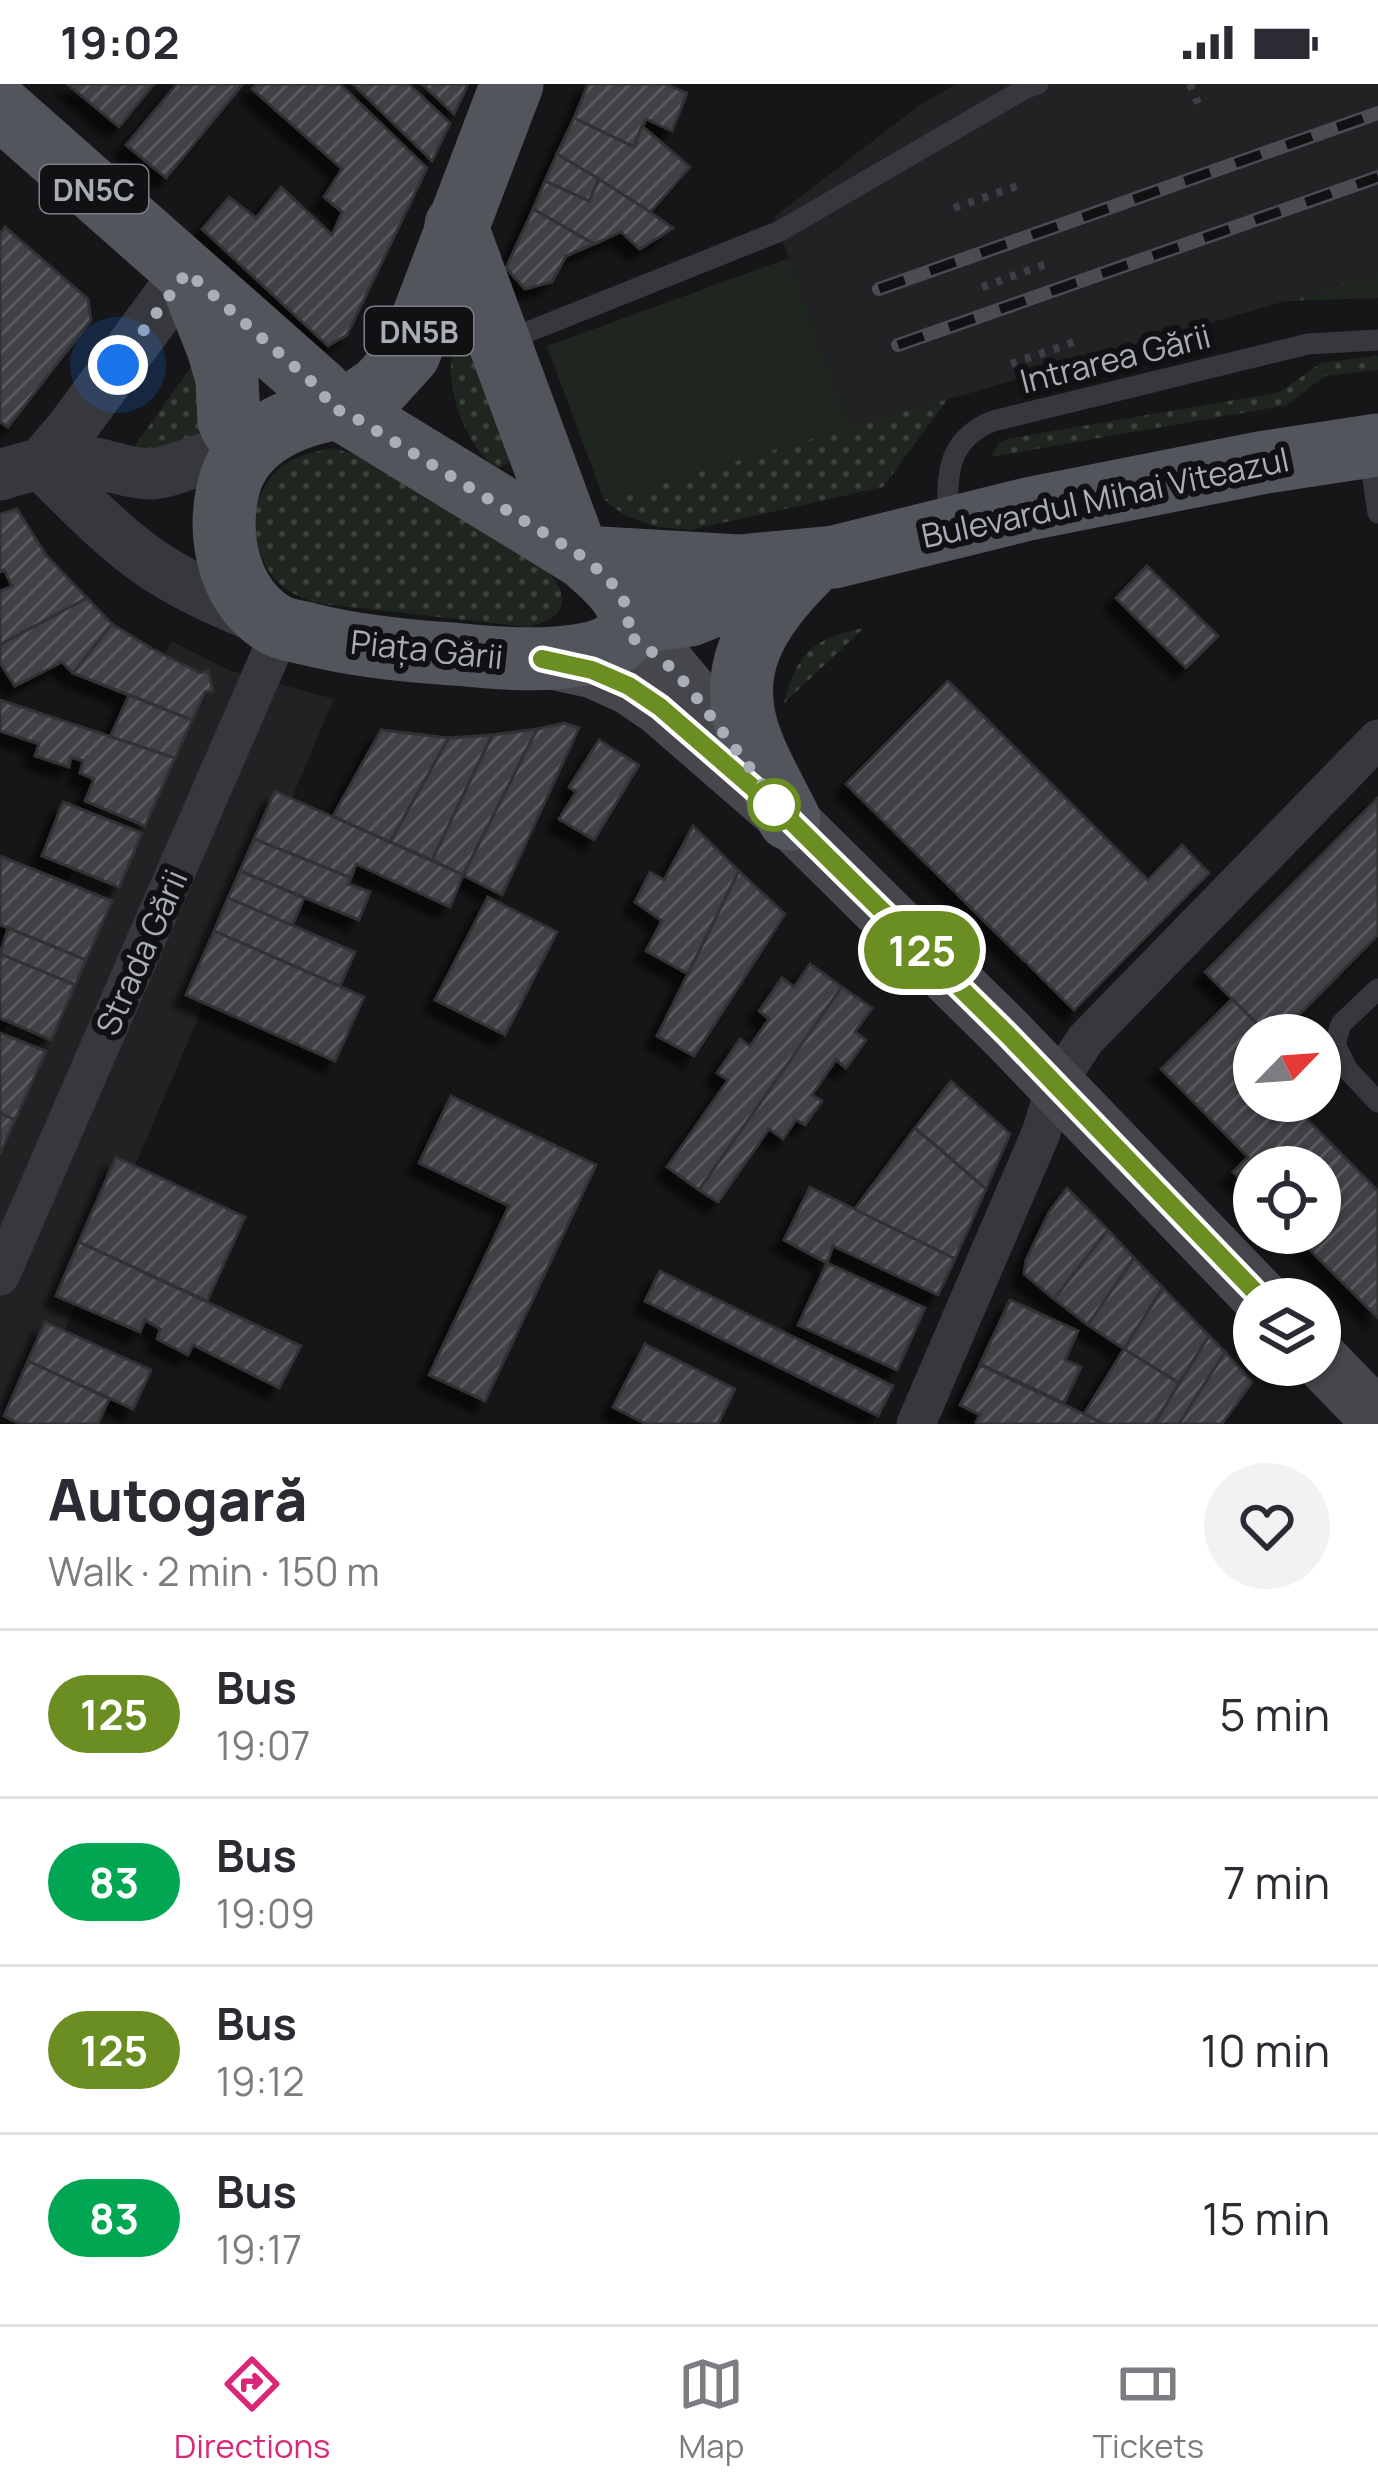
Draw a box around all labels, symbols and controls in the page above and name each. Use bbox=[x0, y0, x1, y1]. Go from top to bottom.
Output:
text: 19:02 bbox=[60, 11, 180, 73]
road number: DN5C bbox=[40, 165, 148, 213]
road number: DN5B bbox=[365, 307, 473, 355]
street label: Intrarea Gării bbox=[1015, 313, 1215, 403]
your location bbox=[88, 335, 148, 395]
street label: Bulevardul Mihai Viteazul bbox=[917, 436, 1293, 558]
street label: Piața Gării bbox=[349, 619, 505, 679]
unlabelled marker bbox=[749, 780, 799, 830]
street label: Strada Gării bbox=[85, 862, 197, 1042]
line badge: 125 bbox=[853, 911, 991, 989]
text: 125 bbox=[888, 921, 956, 979]
north arrow bbox=[1233, 1014, 1341, 1122]
map controls bbox=[1233, 1014, 1341, 1386]
button: locate bbox=[1233, 1146, 1341, 1254]
button: layers bbox=[1233, 1278, 1341, 1386]
text: Autogară bbox=[48, 1460, 307, 1538]
button: heart bbox=[1204, 1463, 1330, 1589]
text: Walk · 2 min · 150 m bbox=[48, 1544, 379, 1598]
text: Bus bbox=[216, 1656, 297, 1718]
text: 5 min bbox=[1220, 1683, 1330, 1745]
text: 125 bbox=[80, 1685, 148, 1743]
text: 19:07 bbox=[216, 1718, 310, 1772]
text: Bus bbox=[216, 1824, 297, 1886]
text: 7 min bbox=[1223, 1851, 1330, 1913]
text: 83 bbox=[89, 1853, 139, 1911]
text: 19:09 bbox=[216, 1886, 315, 1940]
text: Bus bbox=[216, 1992, 297, 2054]
text: 10 min bbox=[1201, 2019, 1330, 2081]
text: 125 bbox=[80, 2021, 148, 2079]
text: 19:12 bbox=[216, 2054, 305, 2108]
text: Bus bbox=[216, 2160, 297, 2222]
text: 15 min bbox=[1202, 2187, 1330, 2249]
text: 83 bbox=[89, 2189, 139, 2247]
text: 19:17 bbox=[216, 2222, 302, 2276]
tab: Directions bbox=[174, 2351, 330, 2468]
tab: Map bbox=[678, 2351, 744, 2468]
tab: Tickets bbox=[1092, 2351, 1204, 2468]

